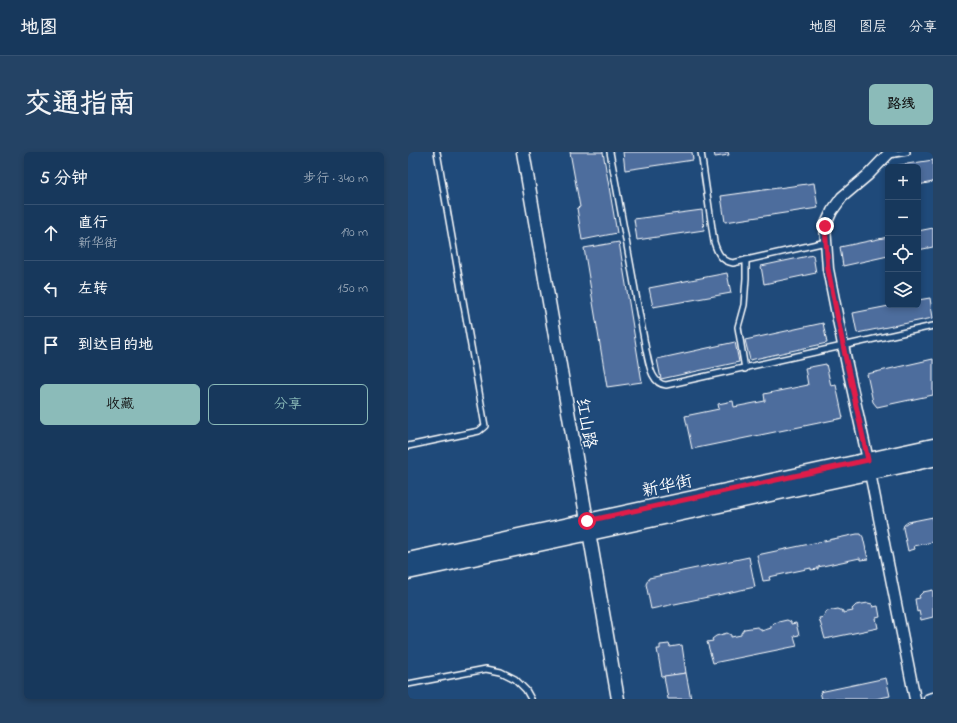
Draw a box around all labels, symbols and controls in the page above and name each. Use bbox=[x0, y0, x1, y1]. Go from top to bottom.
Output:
text: 地图 bbox=[20, 15, 58, 42]
text: 地图 bbox=[809, 17, 837, 38]
text: 图层 bbox=[859, 17, 887, 38]
text: 分享 bbox=[909, 17, 937, 38]
button: 路线 bbox=[869, 84, 933, 125]
text: 交通指南 bbox=[24, 85, 136, 126]
map controls bbox=[885, 164, 921, 308]
button: + bbox=[885, 164, 921, 200]
text: 5 分钟 bbox=[40, 166, 88, 191]
text: 步行 · 340 m bbox=[303, 169, 368, 188]
button: − bbox=[885, 200, 921, 236]
text: 直行 bbox=[78, 212, 108, 234]
route end bbox=[816, 217, 834, 235]
icon: ahead bbox=[40, 222, 62, 244]
text: 190 m bbox=[341, 223, 368, 242]
text: 新华街 bbox=[78, 234, 117, 253]
button: locate bbox=[885, 236, 921, 272]
button: layers bbox=[885, 272, 921, 308]
icon: left bbox=[40, 278, 62, 300]
text: 左转 bbox=[78, 278, 108, 300]
text: 150 m bbox=[337, 279, 368, 298]
icon: arrive bbox=[40, 334, 62, 356]
text: 到达目的地 bbox=[78, 334, 153, 356]
button: 收藏 bbox=[40, 384, 200, 425]
button: 分享 bbox=[208, 384, 368, 425]
street label: 红山路 bbox=[569, 396, 602, 451]
street label: 新华街 bbox=[640, 469, 695, 504]
route start bbox=[578, 512, 596, 530]

